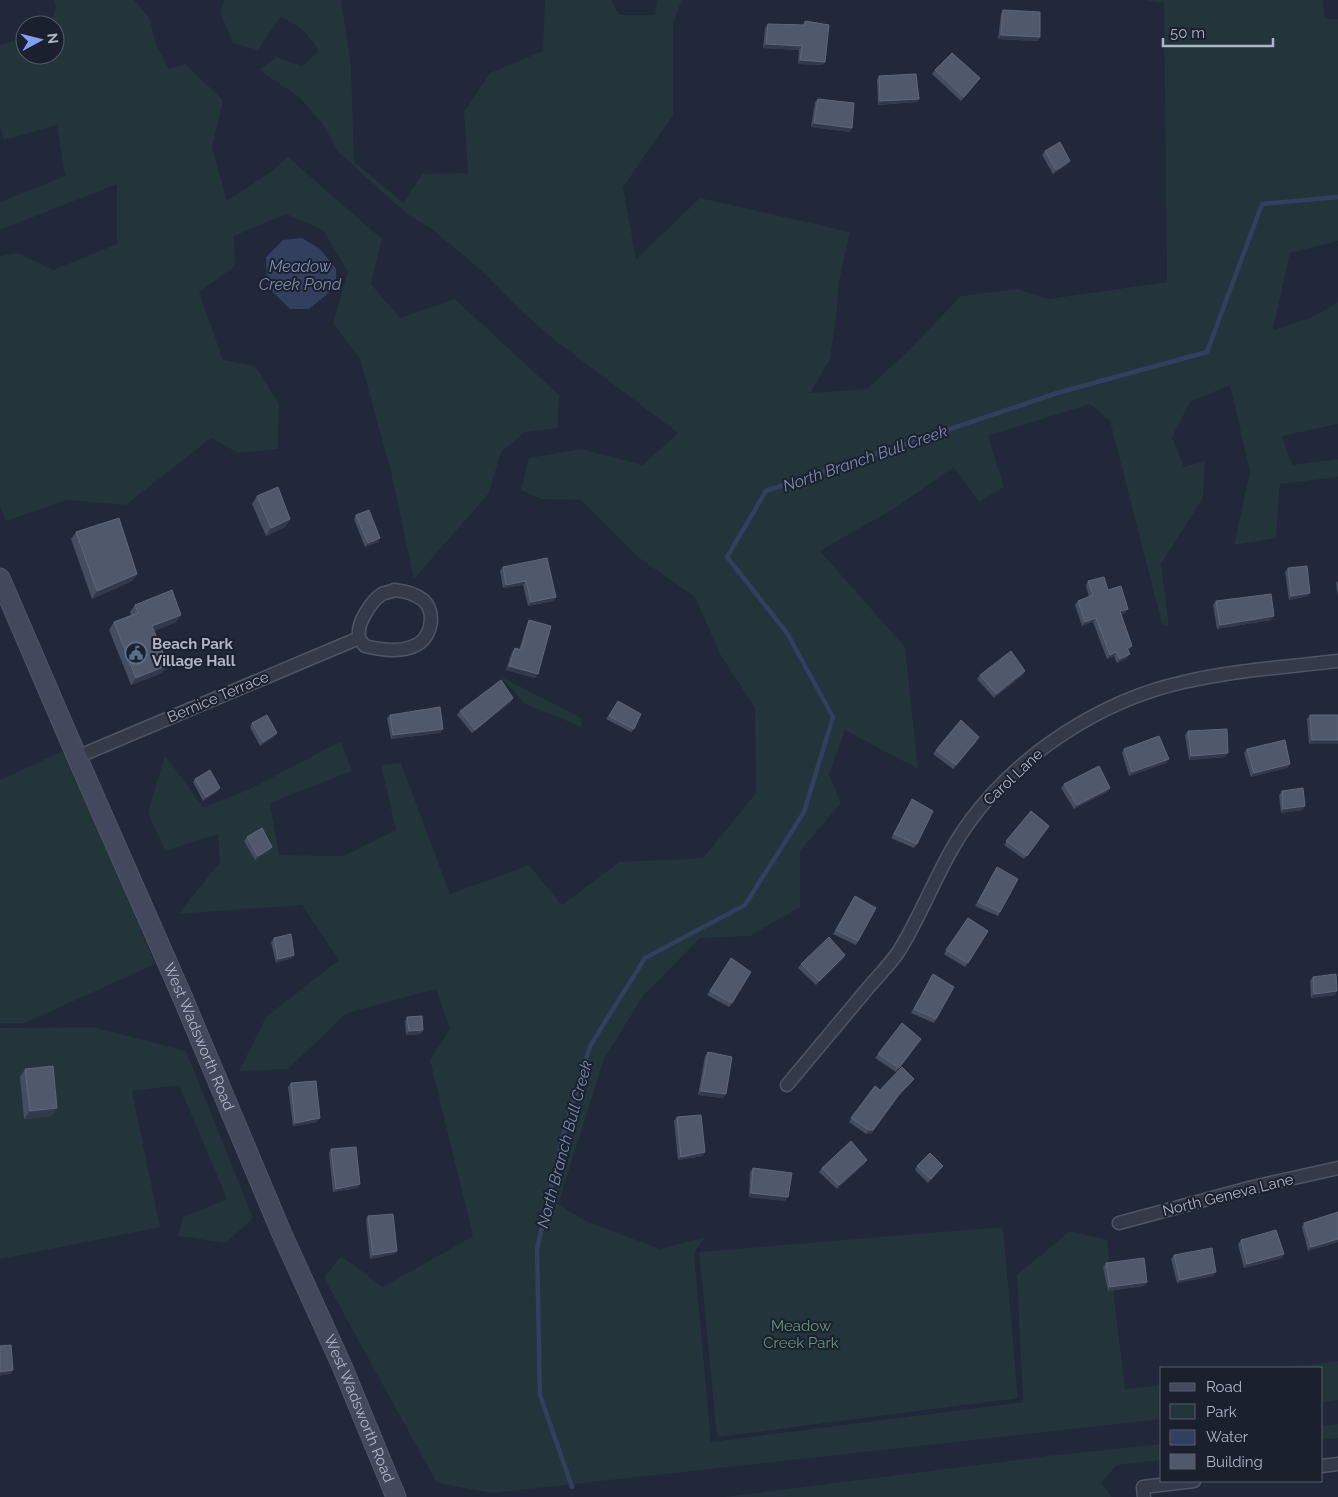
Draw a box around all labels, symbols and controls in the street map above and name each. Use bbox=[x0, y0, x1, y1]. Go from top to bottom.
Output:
north arrow bbox=[15, 15, 65, 65]
scale bar bbox=[1163, 15, 1273, 47]
text: 50 m bbox=[1170, 24, 1205, 42]
text: N bbox=[44, 32, 61, 45]
water label: Meadow Creek Pond bbox=[259, 257, 342, 294]
water label: North Branch Bull Creek bbox=[780, 421, 950, 496]
place label: Beach Park Village Hall bbox=[152, 635, 236, 670]
public building icon: Beach Park Village Hall bbox=[124, 641, 148, 665]
street label: Bernice Terrace bbox=[165, 667, 272, 726]
street label: Carol Lane bbox=[980, 745, 1046, 809]
street label: West Wadsworth Road bbox=[160, 960, 238, 1113]
water label: North Branch Bull Creek bbox=[533, 1058, 596, 1230]
street label: North Geneva Lane bbox=[1161, 1170, 1296, 1220]
park label: Meadow Creek Park bbox=[763, 1317, 839, 1352]
street label: West Wadsworth Road bbox=[320, 1332, 398, 1485]
legend bbox=[1160, 1367, 1323, 1482]
text: Road bbox=[1206, 1378, 1242, 1396]
text: Park bbox=[1206, 1403, 1237, 1421]
text: Water bbox=[1206, 1428, 1249, 1446]
text: Building bbox=[1206, 1453, 1263, 1471]

